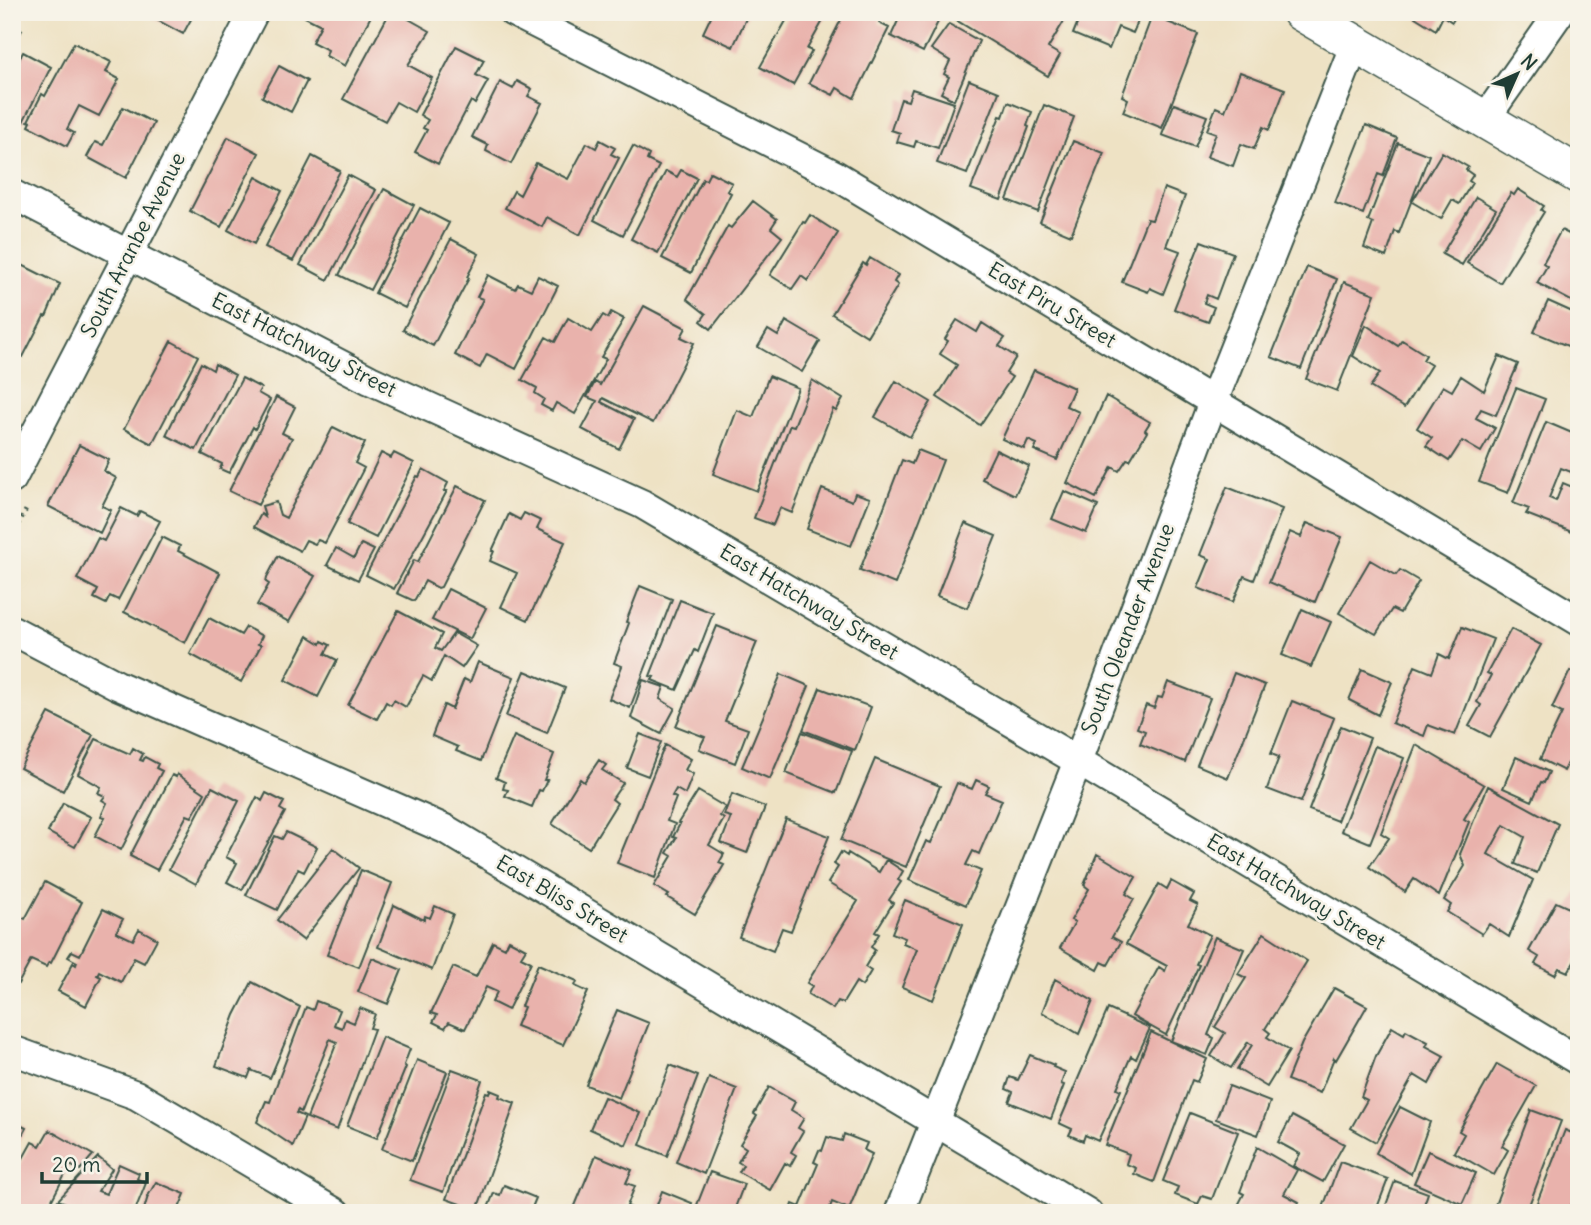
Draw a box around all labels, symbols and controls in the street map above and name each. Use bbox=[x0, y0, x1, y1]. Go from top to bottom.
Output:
north arrow bbox=[1482, 38, 1552, 108]
text: N bbox=[1516, 49, 1542, 75]
street label: South Aranbe Avenue bbox=[74, 148, 191, 342]
street label: East Piru Street bbox=[983, 256, 1121, 353]
street label: East Hatchway Street bbox=[207, 286, 401, 403]
street label: South Oleander Avenue bbox=[1075, 519, 1180, 738]
street label: East Hatchway Street bbox=[715, 538, 904, 666]
street label: East Hatchway Street bbox=[1202, 828, 1391, 956]
street label: East Bliss Street bbox=[491, 849, 633, 949]
scale bar bbox=[42, 1141, 147, 1185]
text: 20 m bbox=[52, 1151, 101, 1178]

